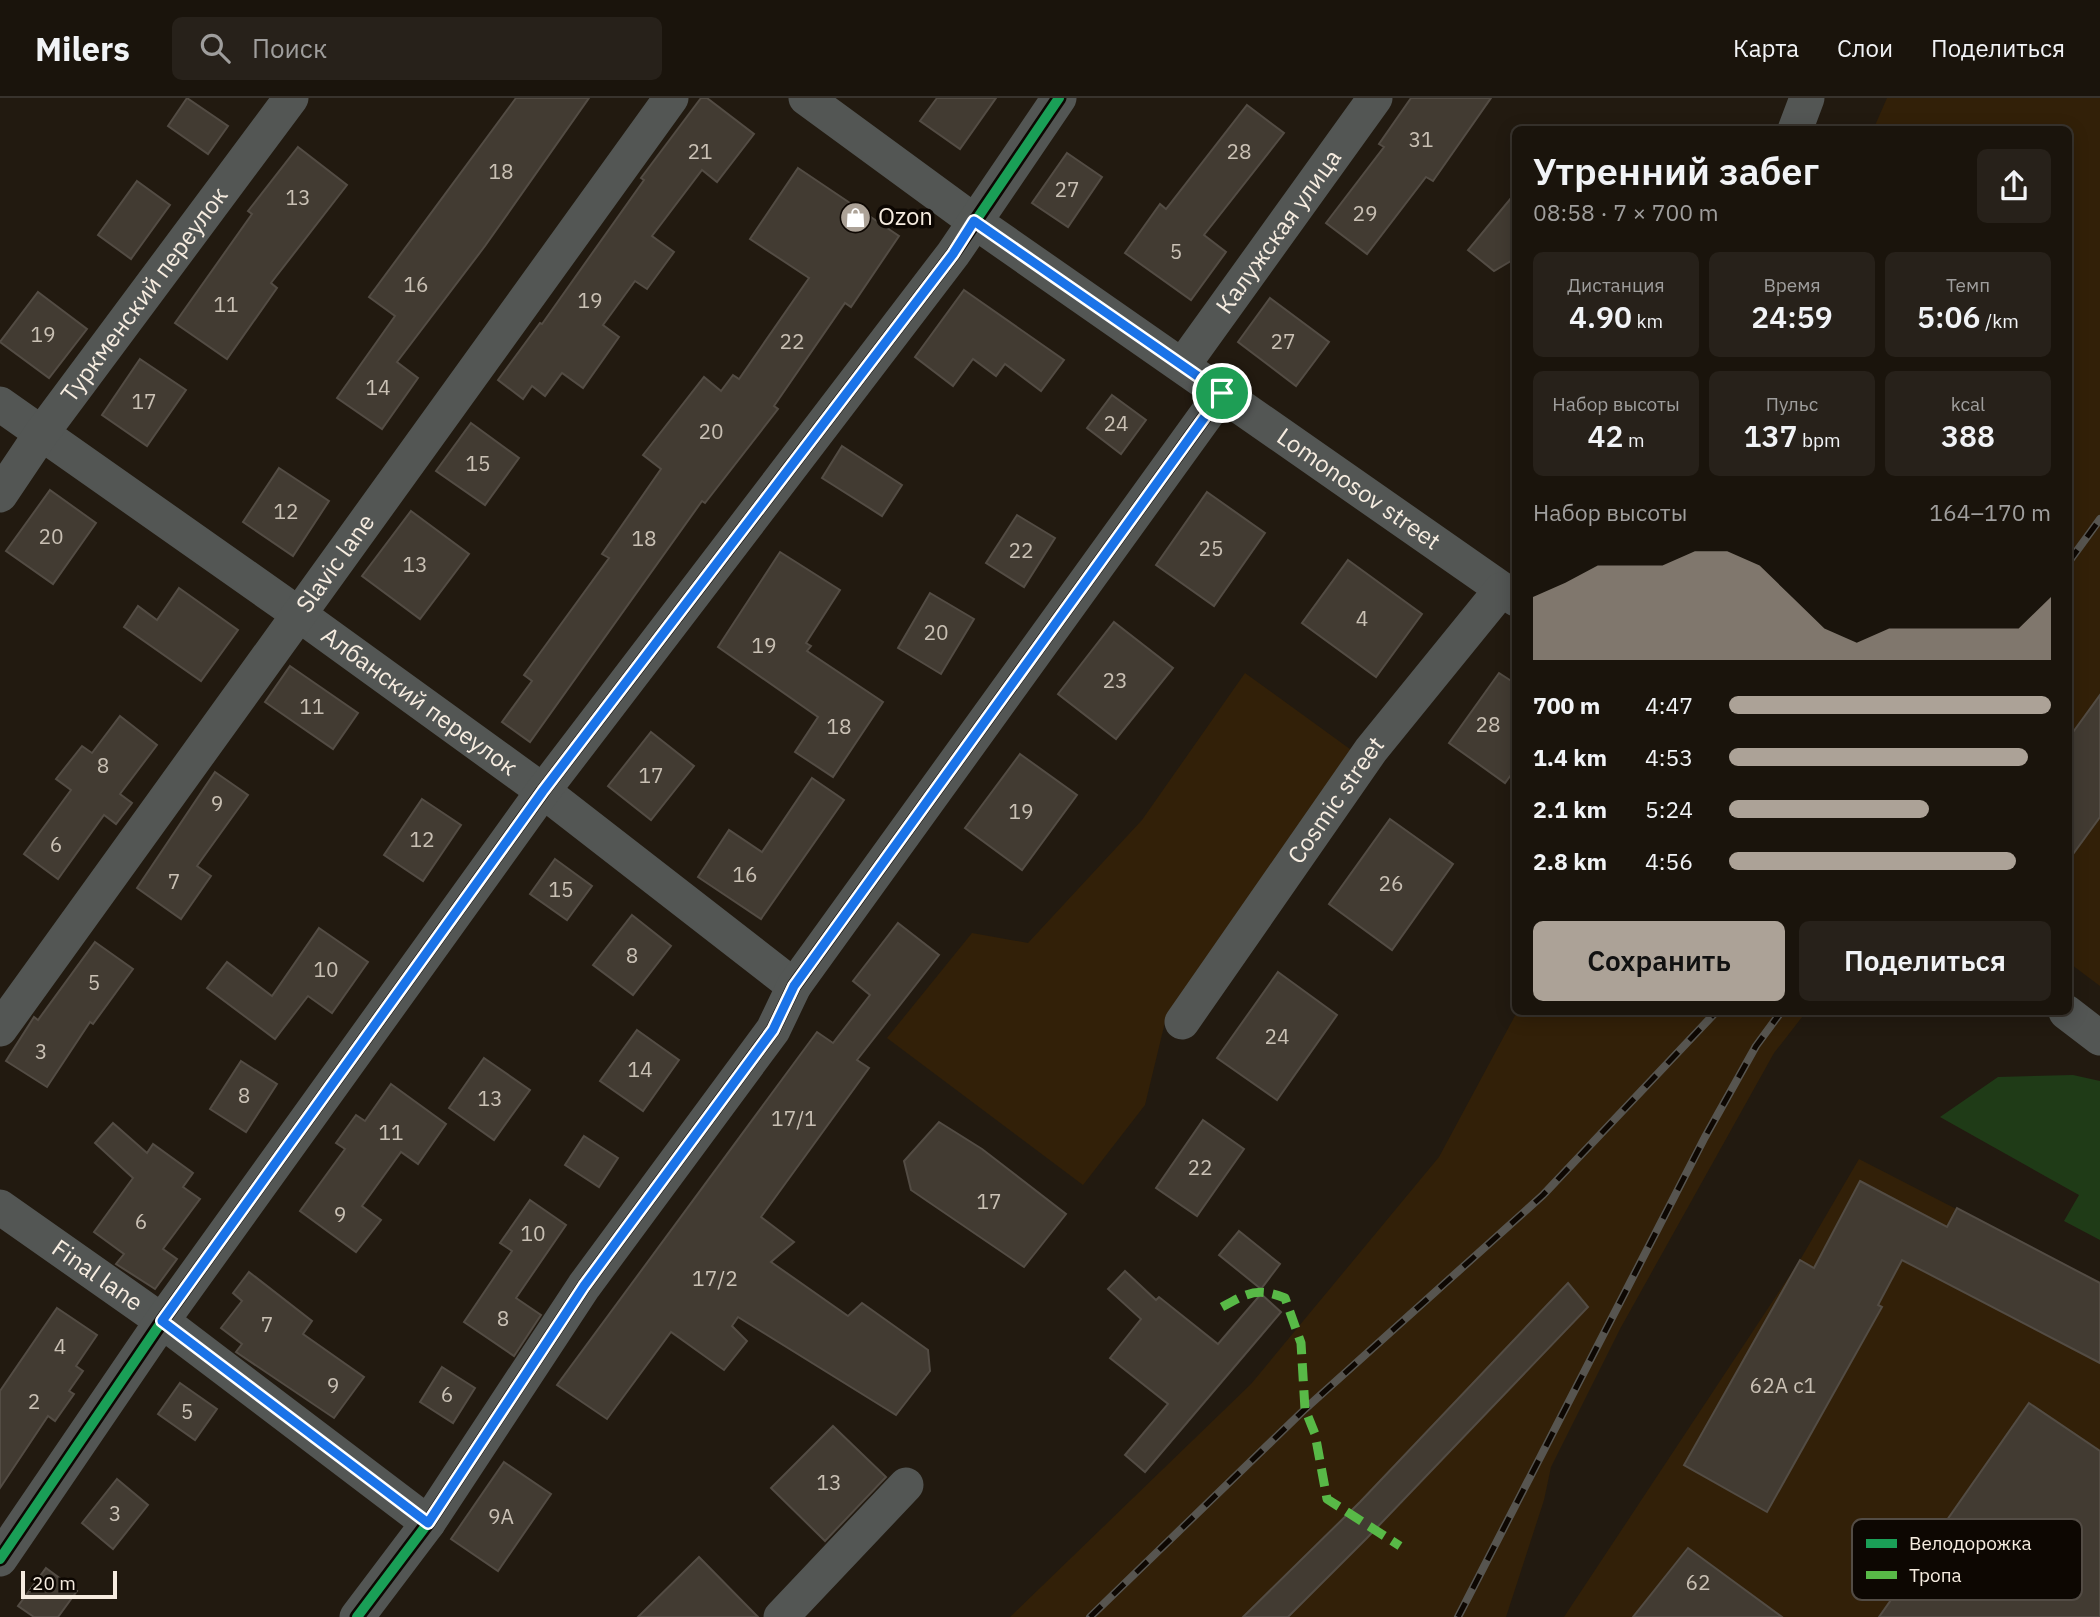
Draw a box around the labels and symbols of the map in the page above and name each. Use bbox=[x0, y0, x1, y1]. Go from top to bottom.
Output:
house number: 31 bbox=[1408, 125, 1434, 153]
house number: 21 bbox=[687, 137, 713, 165]
house number: 28 bbox=[1226, 137, 1252, 165]
street label: Калужская улица bbox=[1208, 142, 1348, 320]
house number: 18 bbox=[488, 157, 514, 185]
house number: 27 bbox=[1054, 175, 1080, 203]
street label: Туркменский переулок bbox=[53, 180, 234, 408]
house number: 13 bbox=[285, 183, 311, 211]
house number: 29 bbox=[1352, 199, 1378, 227]
shop icon: Ozon bbox=[838, 200, 872, 234]
place label: Ozon bbox=[878, 200, 933, 232]
house number: 5 bbox=[1170, 237, 1182, 265]
house number: 16 bbox=[403, 270, 429, 298]
house number: 19 bbox=[577, 286, 603, 314]
house number: 11 bbox=[213, 290, 239, 318]
house number: 19 bbox=[30, 320, 56, 348]
house number: 22 bbox=[779, 327, 805, 355]
house number: 27 bbox=[1270, 327, 1296, 355]
pin bbox=[1192, 363, 1252, 423]
house number: 14 bbox=[365, 373, 391, 401]
house number: 17 bbox=[131, 387, 157, 415]
house number: 24 bbox=[1103, 409, 1129, 437]
house number: 20 bbox=[698, 417, 724, 445]
street label: Lomonosov street bbox=[1271, 420, 1447, 557]
house number: 15 bbox=[465, 449, 491, 477]
house number: 12 bbox=[273, 497, 299, 525]
street label: Slavic lane bbox=[288, 507, 381, 619]
house number: 20 bbox=[38, 522, 64, 550]
house number: 18 bbox=[631, 524, 657, 552]
house number: 25 bbox=[1198, 534, 1224, 562]
house number: 22 bbox=[1008, 536, 1034, 564]
house number: 13 bbox=[402, 550, 428, 578]
house number: 4 bbox=[1356, 604, 1368, 632]
house number: 20 bbox=[923, 618, 949, 646]
street label: Албанский переулок bbox=[315, 619, 524, 782]
house number: 19 bbox=[751, 631, 777, 659]
house number: 23 bbox=[1102, 666, 1128, 694]
house number: 11 bbox=[299, 692, 325, 720]
house number: 28 bbox=[1475, 710, 1501, 738]
house number: 18 bbox=[826, 712, 852, 740]
street label: Cosmic street bbox=[1280, 729, 1391, 870]
house number: 8 bbox=[97, 751, 109, 779]
house number: 17 bbox=[638, 761, 664, 789]
house number: 9 bbox=[211, 789, 223, 817]
house number: 19 bbox=[1008, 797, 1034, 825]
house number: 12 bbox=[409, 825, 435, 853]
house number: 6 bbox=[50, 830, 62, 858]
house number: 16 bbox=[732, 860, 758, 888]
house number: 7 bbox=[168, 867, 180, 895]
house number: 26 bbox=[1378, 869, 1404, 897]
house number: 15 bbox=[548, 875, 574, 903]
house number: 8 bbox=[626, 941, 638, 969]
house number: 10 bbox=[313, 955, 339, 983]
house number: 5 bbox=[88, 968, 100, 996]
house number: 24 bbox=[1264, 1022, 1290, 1050]
house number: 3 bbox=[35, 1037, 47, 1065]
house number: 14 bbox=[627, 1055, 653, 1083]
house number: 8 bbox=[238, 1081, 250, 1109]
house number: 13 bbox=[477, 1084, 503, 1112]
house number: 17/1 bbox=[771, 1104, 817, 1132]
house number: 11 bbox=[378, 1118, 404, 1146]
house number: 22 bbox=[1187, 1153, 1213, 1181]
house number: 17 bbox=[976, 1187, 1002, 1215]
house number: 9 bbox=[334, 1200, 346, 1228]
house number: 6 bbox=[135, 1207, 147, 1235]
house number: 10 bbox=[520, 1219, 546, 1247]
street label: Final lane bbox=[46, 1232, 150, 1318]
house number: 17/2 bbox=[692, 1264, 738, 1292]
house number: 8 bbox=[497, 1304, 509, 1332]
house number: 7 bbox=[261, 1310, 273, 1338]
house number: 4 bbox=[54, 1332, 66, 1360]
house number: 9 bbox=[327, 1371, 339, 1399]
house number: 62А с1 bbox=[1750, 1371, 1816, 1399]
house number: 6 bbox=[441, 1380, 453, 1408]
house number: 2 bbox=[28, 1387, 40, 1415]
house number: 5 bbox=[181, 1397, 193, 1425]
house number: 13 bbox=[816, 1468, 842, 1496]
house number: 3 bbox=[109, 1499, 121, 1527]
house number: 9А bbox=[488, 1502, 514, 1530]
legend bbox=[1852, 1519, 2082, 1600]
text: Велодорожка bbox=[1909, 1531, 2032, 1555]
text: Тропа bbox=[1909, 1563, 1962, 1587]
scale bar bbox=[21, 1568, 117, 1600]
house number: 62 bbox=[1685, 1568, 1711, 1596]

